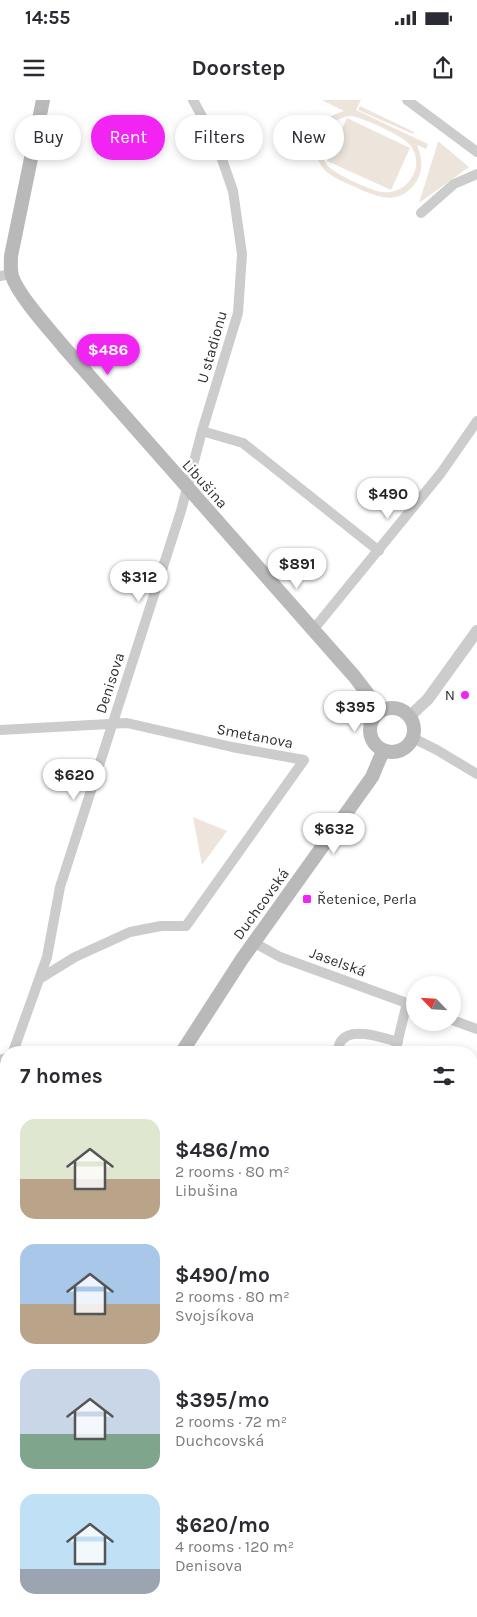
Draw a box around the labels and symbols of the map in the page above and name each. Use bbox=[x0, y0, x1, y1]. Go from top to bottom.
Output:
street label: U stadionu bbox=[193, 309, 231, 385]
pin: $486 bbox=[78, 334, 138, 376]
street label: Libušina bbox=[179, 456, 231, 512]
pin: $490 bbox=[358, 478, 418, 520]
pin: $891 bbox=[267, 548, 327, 590]
pin: $312 bbox=[109, 560, 169, 603]
street label: Denisova bbox=[92, 650, 128, 716]
place label: N bbox=[445, 686, 455, 704]
marker: N bbox=[459, 689, 471, 701]
pin: $395 bbox=[325, 690, 385, 733]
street label: Smetanova bbox=[215, 720, 295, 752]
pin: $620 bbox=[44, 758, 104, 801]
pin: $632 bbox=[304, 812, 364, 855]
street label: Duchcovská bbox=[229, 865, 293, 943]
place label: Řetenice, Perla bbox=[317, 890, 417, 908]
marker: Řetenice, Perla bbox=[301, 893, 313, 905]
street label: Jaselská bbox=[307, 944, 369, 980]
north arrow bbox=[406, 976, 461, 1031]

